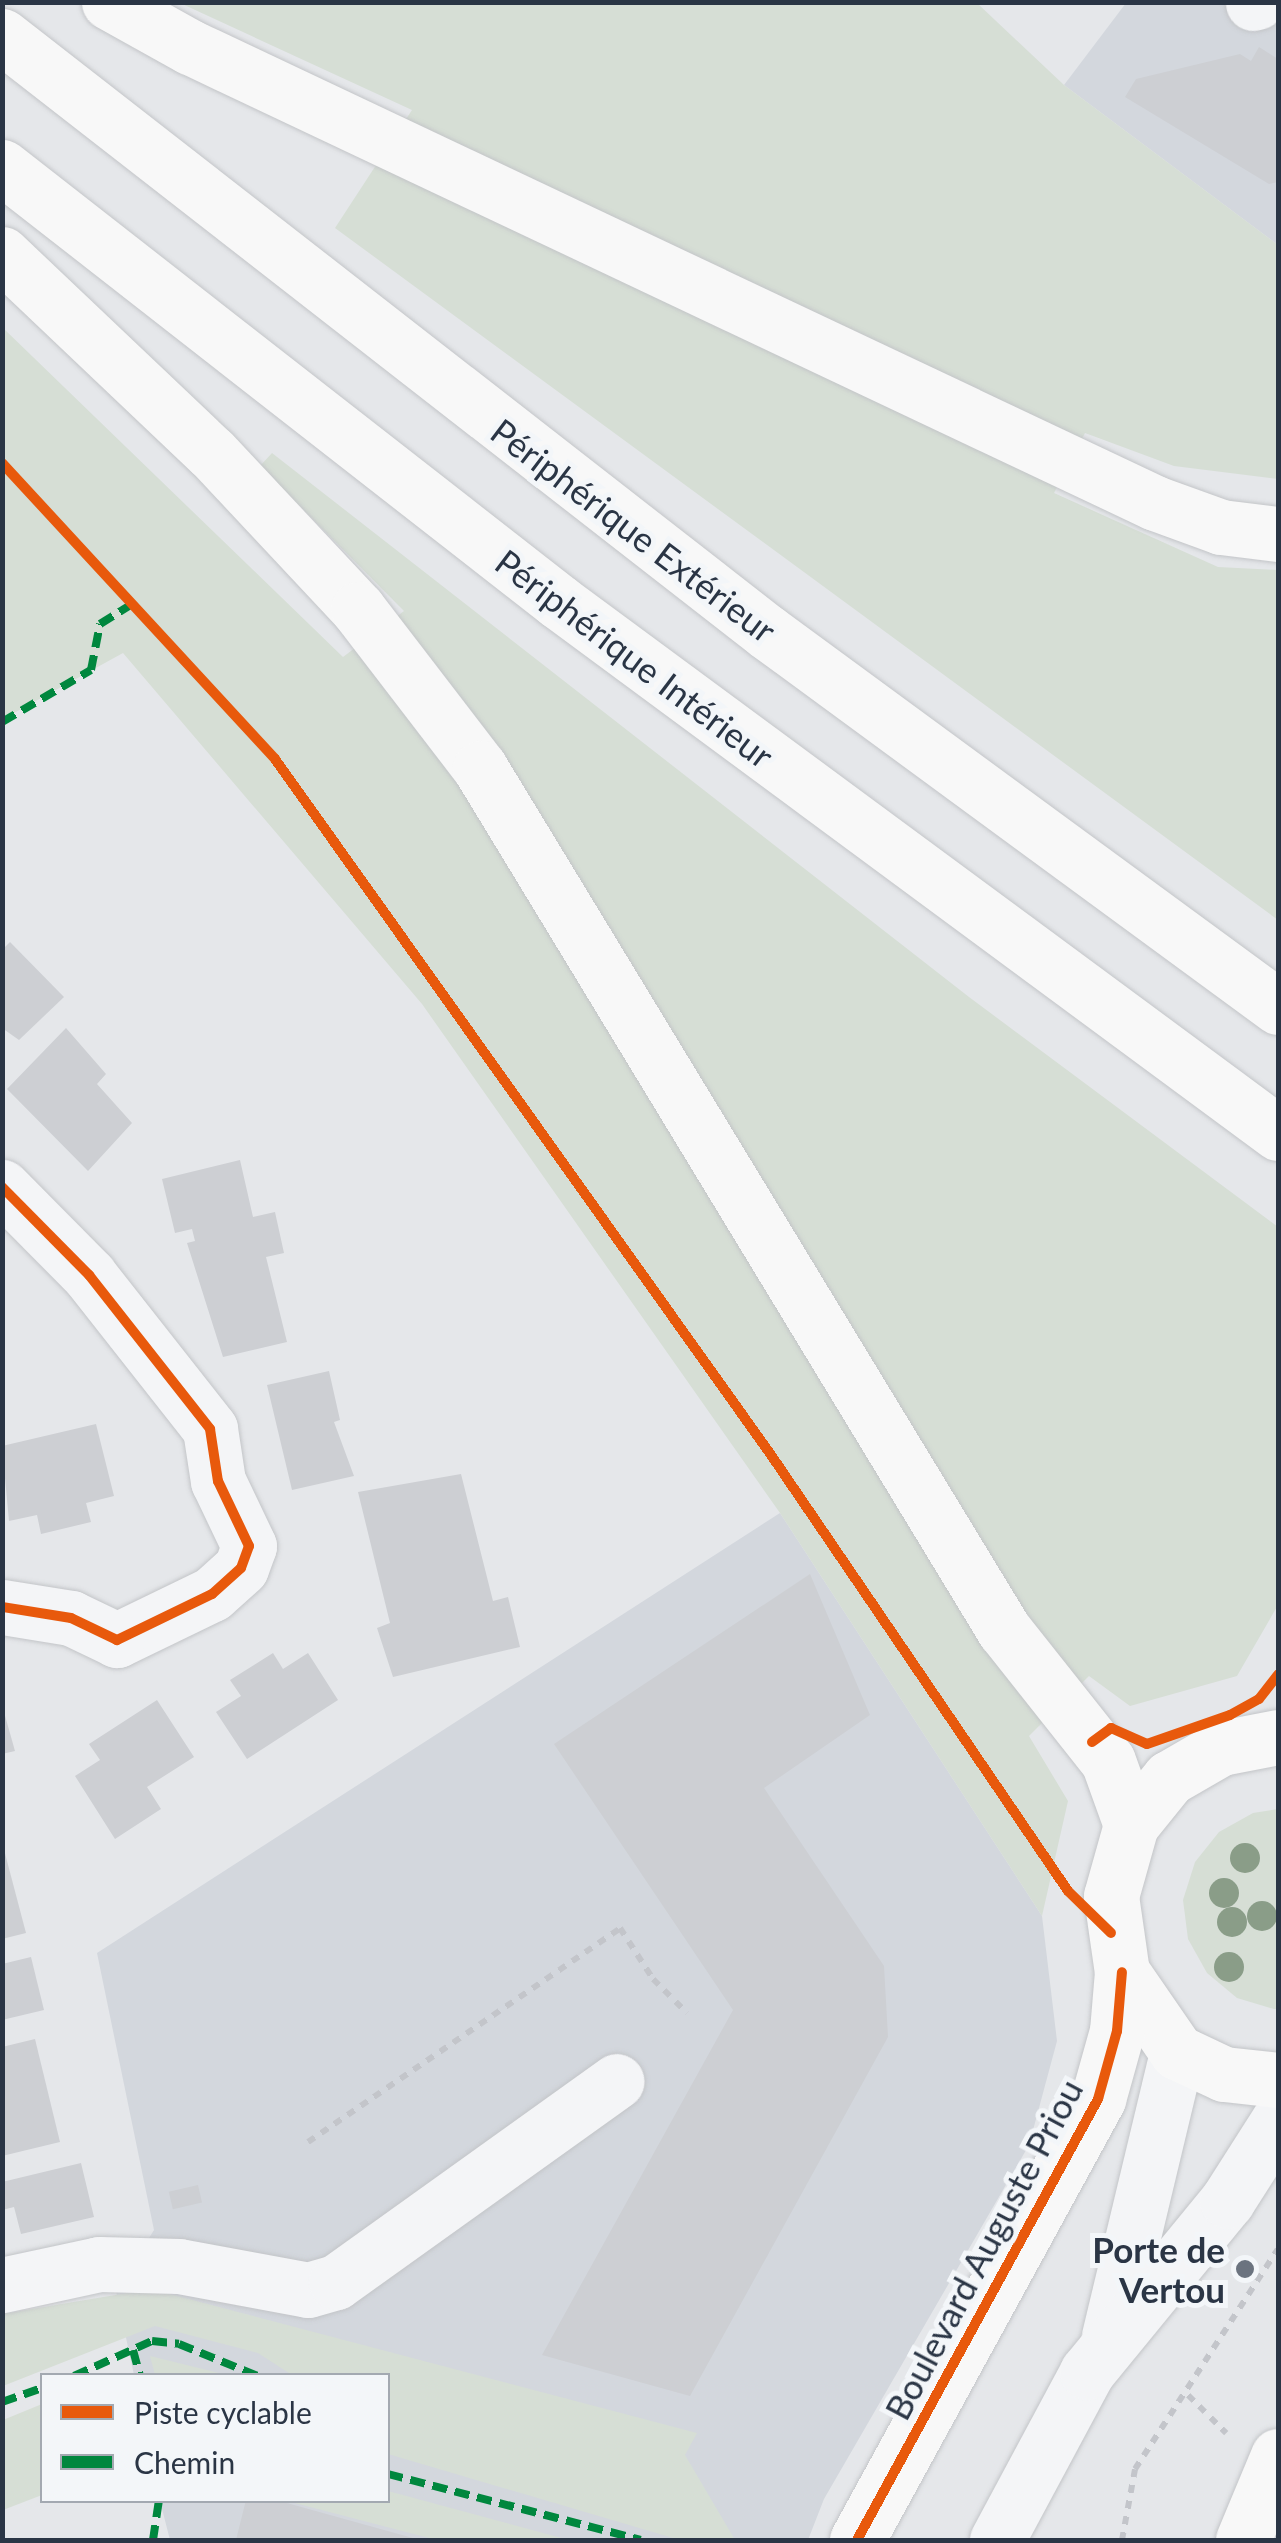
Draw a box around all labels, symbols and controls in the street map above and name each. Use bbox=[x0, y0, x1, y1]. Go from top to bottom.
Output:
street label: Périphérique Extérieur bbox=[483, 409, 785, 651]
street label: Périphérique Intérieur bbox=[488, 540, 782, 776]
street label: Boulevard Auguste Priou bbox=[875, 2071, 1091, 2427]
place label: Porte de Vertou bbox=[1092, 2228, 1225, 2310]
marker: Porte de Vertou bbox=[1234, 2258, 1256, 2280]
legend bbox=[40, 2373, 390, 2503]
text: Piste cyclable bbox=[134, 2394, 312, 2430]
text: Chemin bbox=[134, 2444, 235, 2480]

